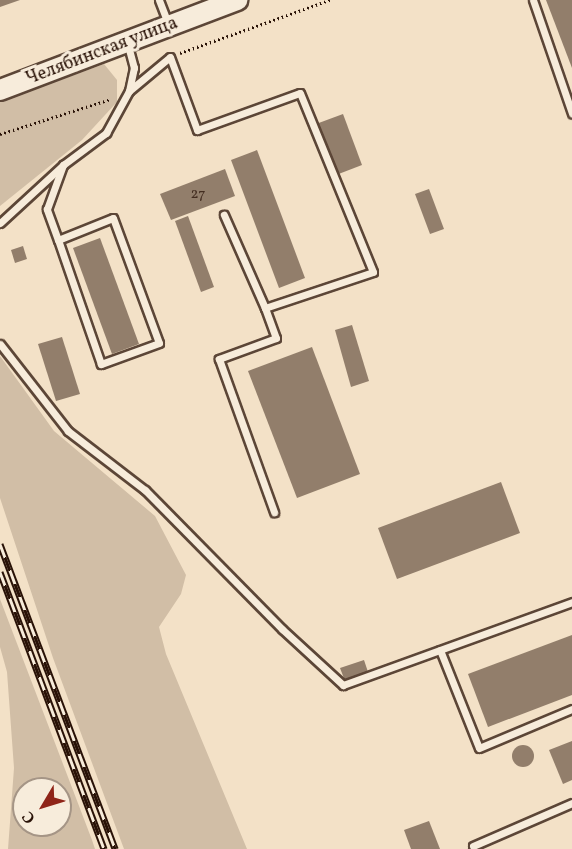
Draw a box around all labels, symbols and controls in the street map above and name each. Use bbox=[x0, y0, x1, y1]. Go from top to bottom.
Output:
street label: Челябинская улица bbox=[23, 13, 181, 91]
house number: 27 bbox=[191, 186, 205, 204]
north arrow bbox=[12, 777, 72, 837]
text: С bbox=[18, 806, 41, 828]

